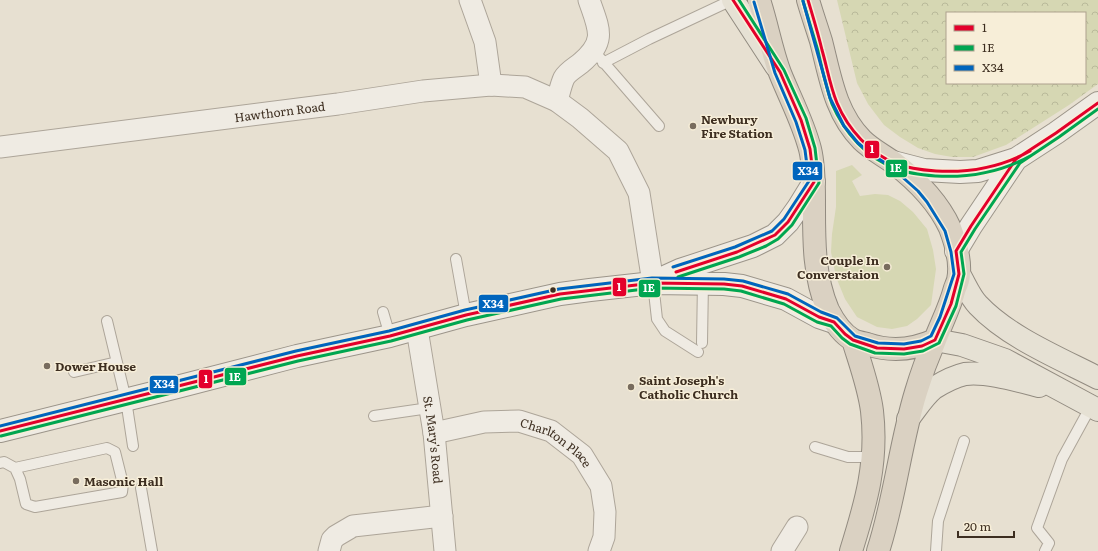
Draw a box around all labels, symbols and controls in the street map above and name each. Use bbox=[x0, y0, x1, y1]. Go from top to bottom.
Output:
legend bbox=[946, 12, 1086, 84]
text: 1 bbox=[982, 18, 987, 36]
text: 1E bbox=[982, 38, 995, 56]
text: X34 bbox=[982, 58, 1004, 76]
street label: Hawthorn Road bbox=[233, 97, 327, 126]
place label: Newbury Fire Station bbox=[701, 110, 774, 142]
marker: Newbury Fire Station bbox=[688, 121, 698, 131]
line badge: 1 bbox=[864, 140, 880, 159]
text: 1 bbox=[870, 140, 875, 156]
line badge: 1E bbox=[885, 159, 908, 178]
text: 1E bbox=[890, 159, 902, 175]
line badge: X34 bbox=[792, 161, 823, 181]
text: X34 bbox=[797, 162, 819, 178]
place label: Couple In Converstaion bbox=[797, 251, 880, 283]
marker: Couple In Converstaion bbox=[882, 262, 892, 272]
line badge: 1 bbox=[612, 277, 627, 297]
text: 1 bbox=[617, 278, 622, 294]
line badge: 1E bbox=[638, 279, 661, 298]
text: 1E bbox=[643, 279, 655, 295]
unlabelled marker bbox=[548, 285, 558, 295]
line badge: X34 bbox=[478, 294, 509, 313]
text: X34 bbox=[482, 295, 504, 311]
place label: Dower House bbox=[55, 357, 136, 375]
marker: Dower House bbox=[42, 361, 52, 371]
line badge: 1E bbox=[224, 367, 247, 386]
text: 1E bbox=[229, 368, 241, 384]
line badge: 1 bbox=[198, 369, 213, 389]
text: 1 bbox=[204, 370, 209, 386]
place label: Saint Joseph's Catholic Church bbox=[639, 371, 738, 403]
line badge: X34 bbox=[149, 375, 179, 394]
text: X34 bbox=[153, 375, 175, 391]
marker: Saint Joseph's Catholic Church bbox=[626, 382, 636, 392]
street label: St. Mary's Road bbox=[419, 394, 448, 485]
street label: Charlton Place bbox=[518, 413, 596, 471]
place label: Masonic Hall bbox=[84, 472, 164, 490]
marker: Masonic Hall bbox=[71, 476, 81, 486]
scale bar bbox=[958, 513, 1014, 539]
text: 20 m bbox=[964, 517, 991, 535]

